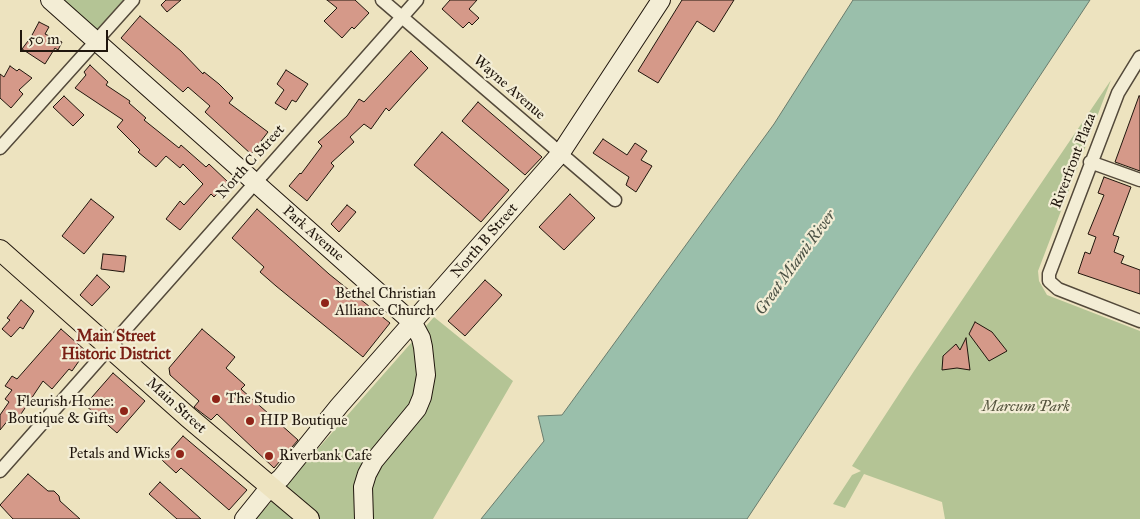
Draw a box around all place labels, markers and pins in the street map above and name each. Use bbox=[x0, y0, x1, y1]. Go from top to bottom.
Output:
place label: Bethel Christian Alliance Church bbox=[335, 285, 436, 320]
marker: Bethel Christian Alliance Church bbox=[319, 297, 331, 309]
place label: The Studio bbox=[226, 390, 295, 408]
place label: Fleurish Home: Boutique & Gifts bbox=[8, 393, 114, 428]
marker: The Studio bbox=[210, 393, 222, 405]
marker: Fleurish Home: Boutique & Gifts bbox=[118, 405, 130, 417]
place label: HIP Boutique bbox=[260, 412, 348, 430]
marker: HIP Boutique bbox=[244, 415, 256, 427]
place label: Petals and Wicks bbox=[69, 445, 170, 463]
place label: Riverbank Cafe bbox=[279, 447, 372, 465]
marker: Petals and Wicks bbox=[174, 448, 186, 460]
marker: Riverbank Cafe bbox=[263, 450, 275, 462]

